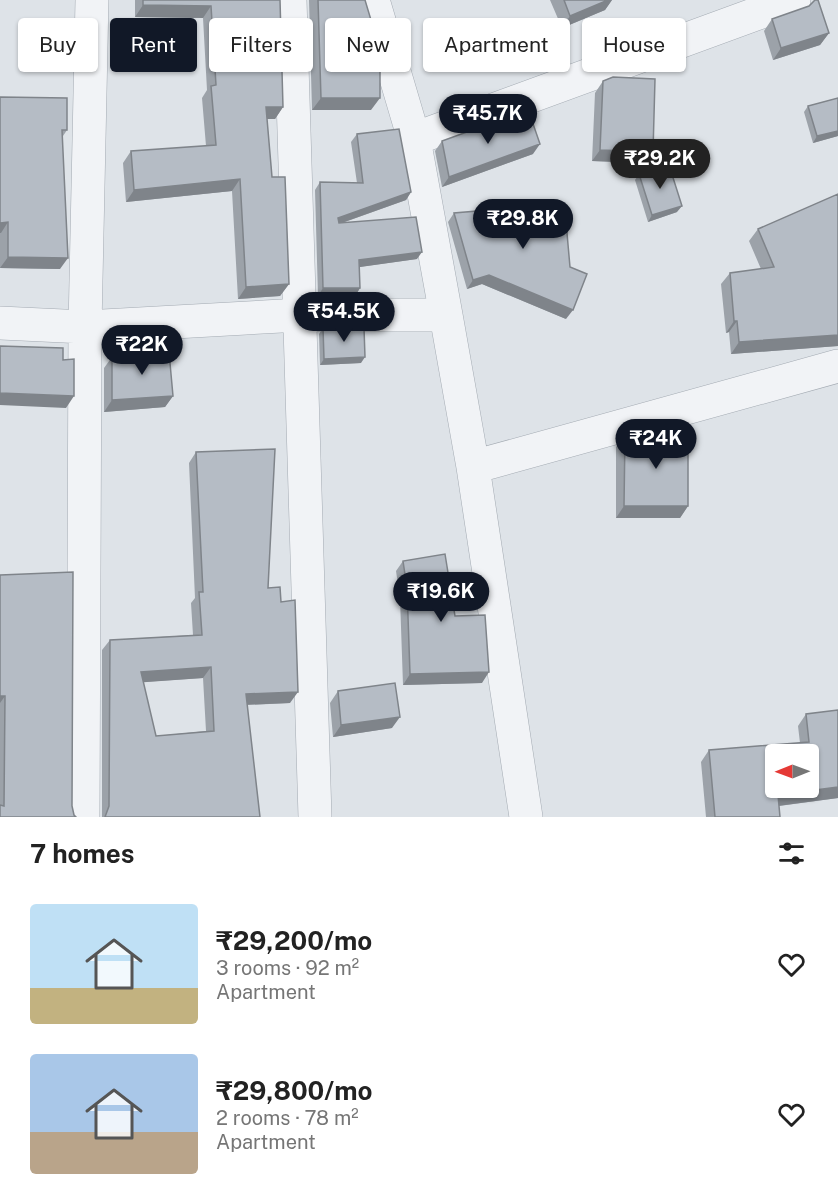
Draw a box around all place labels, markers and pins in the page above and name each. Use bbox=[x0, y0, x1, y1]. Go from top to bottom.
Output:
pin: ₹45.7K bbox=[439, 94, 537, 145]
pin: ₹29.2K bbox=[611, 139, 709, 190]
pin: ₹29.8K bbox=[474, 199, 572, 250]
pin: ₹54.5K bbox=[295, 292, 393, 343]
pin: ₹22K bbox=[106, 325, 178, 376]
pin: ₹24K bbox=[620, 419, 692, 470]
pin: ₹19.6K bbox=[392, 572, 490, 623]

